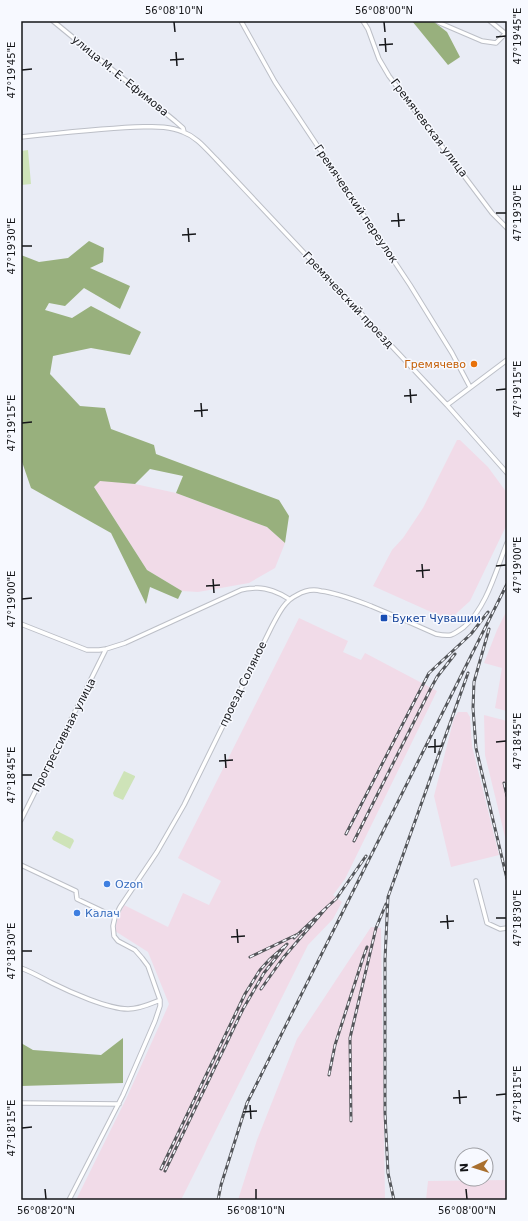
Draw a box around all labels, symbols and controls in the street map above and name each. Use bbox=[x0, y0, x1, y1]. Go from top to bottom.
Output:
text: 56°08'10"N bbox=[145, 5, 203, 16]
text: 56°08'00"N bbox=[355, 5, 413, 16]
text: 47°19'45"E bbox=[512, 8, 523, 64]
street label: улица М. Е. Ефимова bbox=[69, 33, 171, 119]
text: 47°19'45"E bbox=[6, 42, 17, 98]
street label: Гремячевская улица bbox=[388, 76, 470, 180]
street label: Гремячевский переулок bbox=[311, 142, 401, 266]
text: 47°19'30"E bbox=[512, 185, 523, 241]
text: 47°19'30"E bbox=[6, 218, 17, 274]
street label: Гремячевский проезд bbox=[300, 249, 396, 351]
place label: Гремячево bbox=[404, 358, 466, 371]
marker: Гремячево bbox=[469, 359, 479, 369]
text: 47°19'15"E bbox=[512, 361, 523, 417]
text: 47°19'15"E bbox=[6, 395, 17, 451]
text: 47°19'00"E bbox=[512, 537, 523, 593]
text: 47°19'00"E bbox=[6, 571, 17, 627]
place label: Букет Чувашии bbox=[392, 612, 481, 625]
marker: Букет Чувашии bbox=[379, 613, 389, 623]
street label: проезд Соляное bbox=[217, 639, 269, 729]
street label: Прогрессивная улица bbox=[30, 676, 98, 794]
text: 47°18'45"E bbox=[512, 713, 523, 769]
text: 47°18'45"E bbox=[6, 747, 17, 803]
place label: Ozon bbox=[115, 878, 143, 891]
marker: Ozon bbox=[102, 879, 112, 889]
text: 47°18'30"E bbox=[512, 890, 523, 946]
place label: Калач bbox=[85, 907, 120, 920]
marker: Калач bbox=[72, 908, 82, 918]
text: 47°18'30"E bbox=[6, 923, 17, 979]
text: 47°18'15"E bbox=[512, 1066, 523, 1122]
text: 47°18'15"E bbox=[6, 1100, 17, 1156]
north arrow bbox=[454, 1147, 494, 1187]
text: N bbox=[458, 1163, 471, 1173]
text: 56°08'20"N bbox=[17, 1205, 75, 1216]
text: 56°08'10"N bbox=[227, 1205, 285, 1216]
text: 56°08'00"N bbox=[438, 1205, 496, 1216]

